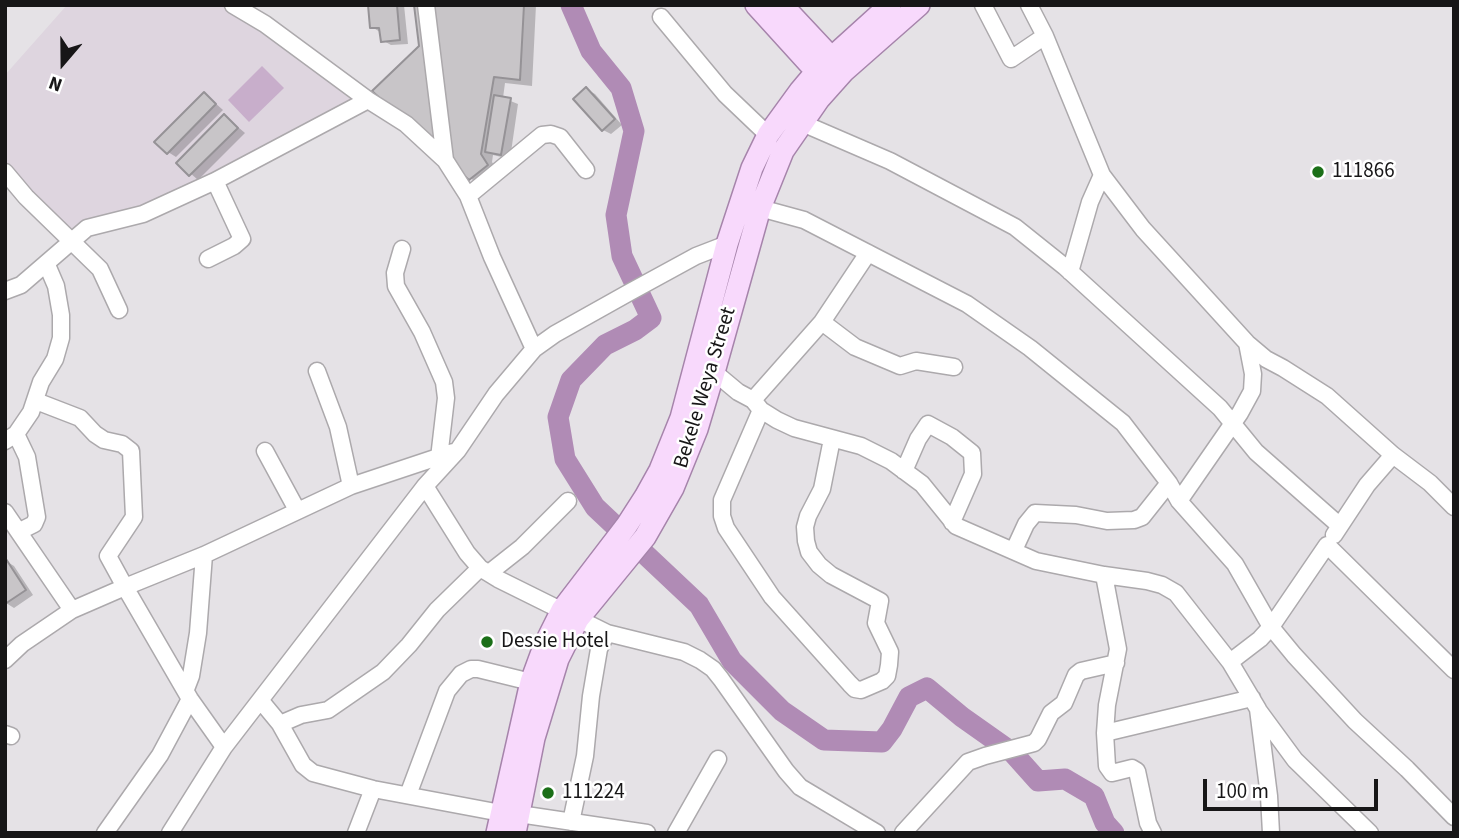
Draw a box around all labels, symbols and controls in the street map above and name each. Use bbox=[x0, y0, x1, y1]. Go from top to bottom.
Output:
north arrow bbox=[28, 28, 98, 98]
text: N bbox=[45, 68, 66, 98]
place label: 111866 bbox=[1332, 159, 1395, 185]
marker: 111866 bbox=[1310, 164, 1326, 180]
street label: Bekele Weya Street bbox=[670, 304, 742, 472]
place label: Dessie Hotel bbox=[501, 629, 609, 655]
marker: Dessie Hotel bbox=[479, 634, 495, 650]
scale bar bbox=[1207, 764, 1382, 808]
text: 100 m bbox=[1216, 776, 1269, 806]
place label: 111224 bbox=[562, 780, 625, 806]
marker: 111224 bbox=[540, 785, 556, 801]

